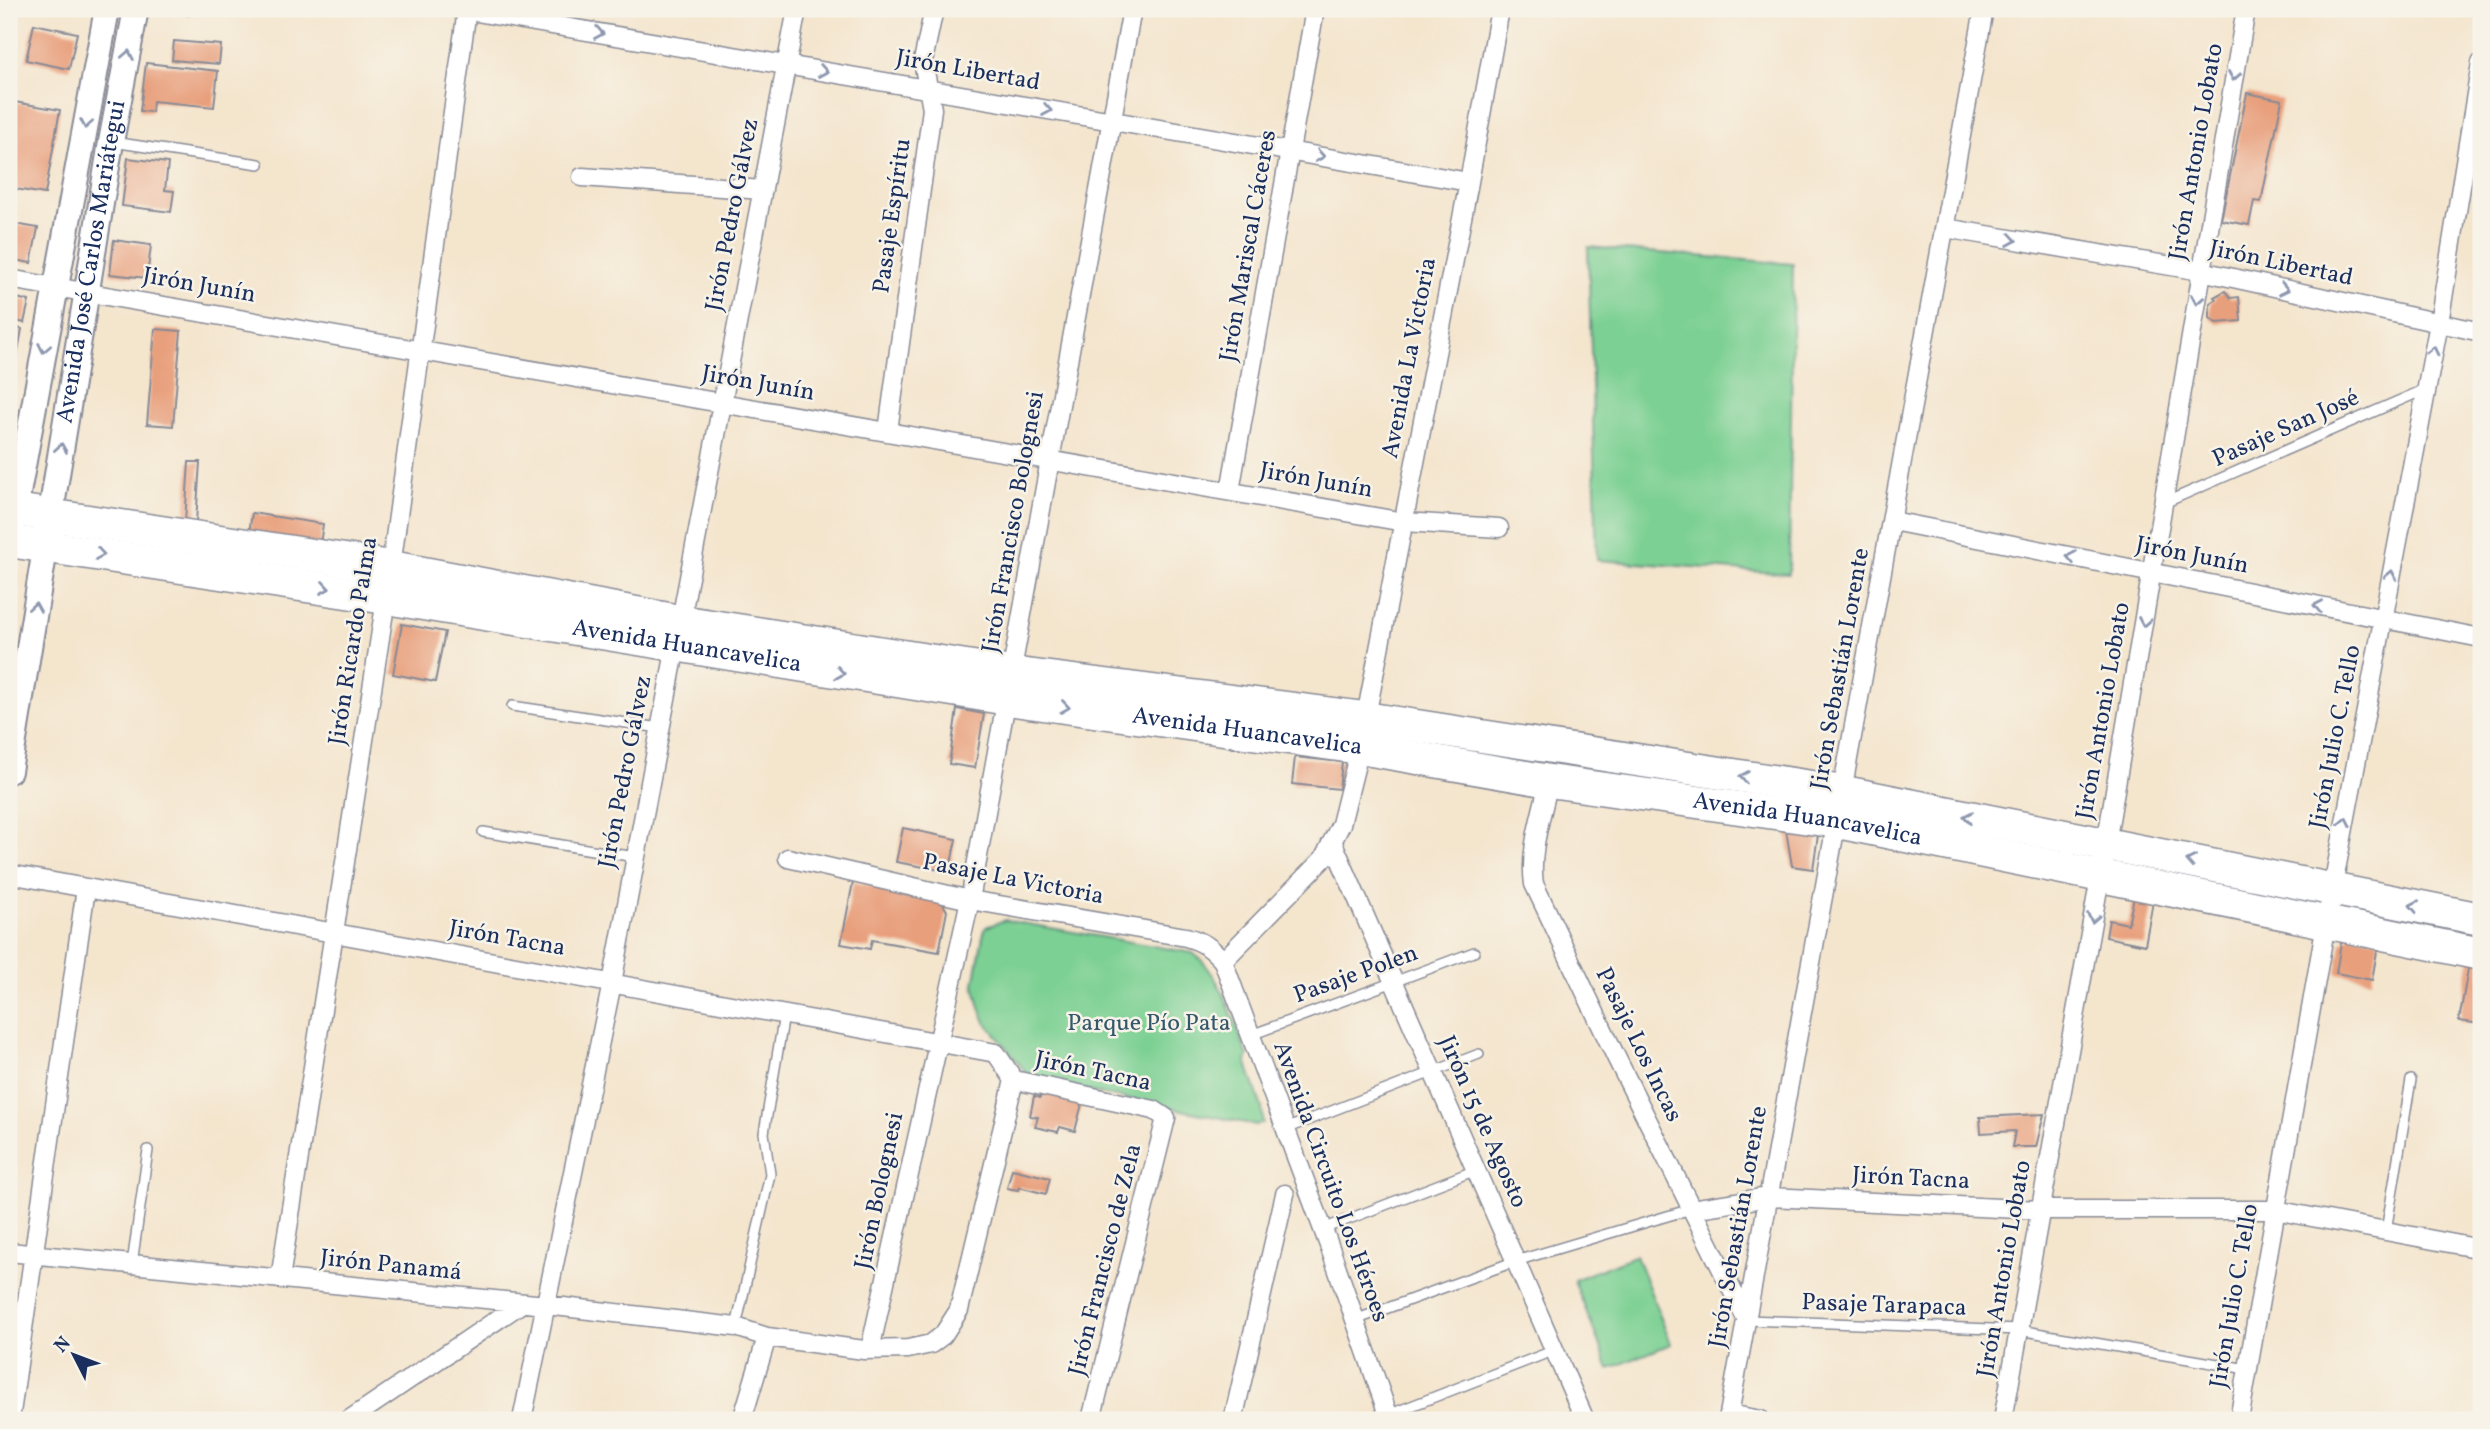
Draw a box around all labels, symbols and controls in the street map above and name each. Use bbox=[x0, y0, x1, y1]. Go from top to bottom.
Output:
one-way arrow bbox=[593, 25, 605, 40]
street label: Jirón Antonio Lobato bbox=[2161, 41, 2233, 263]
street label: Jirón Libertad bbox=[893, 42, 1043, 100]
one-way arrow bbox=[120, 49, 135, 61]
one-way arrow bbox=[817, 63, 829, 78]
one-way arrow bbox=[2227, 70, 2242, 82]
street label: Avenida José Carlos Mariátegui bbox=[49, 97, 136, 426]
one-way arrow bbox=[1041, 102, 1053, 117]
street label: Jirón Pedro Gálvez bbox=[698, 116, 768, 314]
one-way arrow bbox=[79, 118, 94, 130]
street label: Jirón Mariscal Cáceres bbox=[1212, 127, 1286, 365]
street label: Pasaje Espíritu bbox=[865, 136, 921, 296]
one-way arrow bbox=[1314, 148, 1326, 163]
one-way arrow bbox=[2006, 232, 2018, 247]
street label: Jirón Libertad bbox=[2206, 232, 2356, 296]
street label: Avenida La Victoria bbox=[1374, 255, 1446, 461]
street label: Jirón Junín bbox=[140, 259, 258, 313]
one-way arrow bbox=[2278, 281, 2290, 296]
one-way arrow bbox=[2190, 294, 2205, 306]
one-way arrow bbox=[37, 342, 52, 354]
one-way arrow bbox=[2425, 345, 2440, 357]
street label: Jirón Junín bbox=[699, 357, 817, 411]
street label: Pasaje San José bbox=[2207, 381, 2365, 477]
street label: Jirón Francisco Bolognesi bbox=[974, 388, 1054, 656]
one-way arrow bbox=[53, 442, 68, 454]
street label: Jirón Junín bbox=[1257, 454, 1375, 508]
street label: Jirón Junín bbox=[2133, 528, 2251, 584]
street label: Jirón Ricardo Palma bbox=[321, 534, 387, 748]
street label: Jirón Sebastián Lorente bbox=[1803, 545, 1879, 793]
one-way arrow bbox=[95, 547, 106, 562]
one-way arrow bbox=[2065, 550, 2077, 565]
one-way arrow bbox=[2383, 569, 2398, 580]
one-way arrow bbox=[320, 581, 331, 596]
one-way arrow bbox=[2312, 599, 2324, 614]
street label: Jirón Antonio Lobato bbox=[2068, 600, 2140, 822]
one-way arrow bbox=[27, 601, 42, 613]
street label: Avenida Huancavelica bbox=[570, 611, 804, 682]
one-way arrow bbox=[2137, 616, 2152, 628]
street label: Jirón Julio C. Tello bbox=[2301, 642, 2371, 832]
one-way arrow bbox=[834, 665, 846, 680]
street label: Jirón Pedro Gálvez bbox=[591, 673, 661, 871]
street label: Avenida Huancavelica bbox=[1130, 699, 1364, 765]
one-way arrow bbox=[1059, 700, 1071, 715]
one-way arrow bbox=[1738, 769, 1750, 784]
street label: Avenida Huancavelica bbox=[1690, 785, 1925, 856]
one-way arrow bbox=[1962, 810, 1974, 825]
one-way arrow bbox=[2336, 816, 2351, 828]
street label: Pasaje La Victoria bbox=[919, 846, 1107, 914]
one-way arrow bbox=[2185, 855, 2197, 870]
one-way arrow bbox=[2408, 899, 2420, 914]
street label: Jirón Tacna bbox=[446, 912, 568, 966]
one-way arrow bbox=[2086, 912, 2101, 924]
street label: Pasaje Polen bbox=[1289, 937, 1423, 1013]
street label: Pasaje Los Incas bbox=[1586, 962, 1690, 1128]
park label: Parque Pío Pata bbox=[1067, 1007, 1231, 1041]
street label: Jirón 15 de Agosto bbox=[1429, 1030, 1535, 1214]
street label: Avenida Circuito Los Héroes bbox=[1263, 1037, 1397, 1327]
street label: Jirón Tacna bbox=[1032, 1043, 1154, 1101]
street label: Jirón Sebastián Lorente bbox=[1701, 1103, 1777, 1351]
street label: Jirón Bolognesi bbox=[847, 1109, 913, 1273]
street label: Jirón Francisco de Zela bbox=[1061, 1140, 1151, 1380]
street label: Jirón Antonio Lobato bbox=[1969, 1158, 2041, 1380]
street label: Jirón Tacna bbox=[1851, 1159, 1971, 1199]
street label: Jirón Julio C. Tello bbox=[2202, 1201, 2268, 1391]
street label: Jirón Panamá bbox=[318, 1242, 464, 1290]
street label: Pasaje Tarapaca bbox=[1801, 1286, 1967, 1326]
north arrow bbox=[38, 1320, 108, 1390]
text: N bbox=[49, 1331, 77, 1359]

